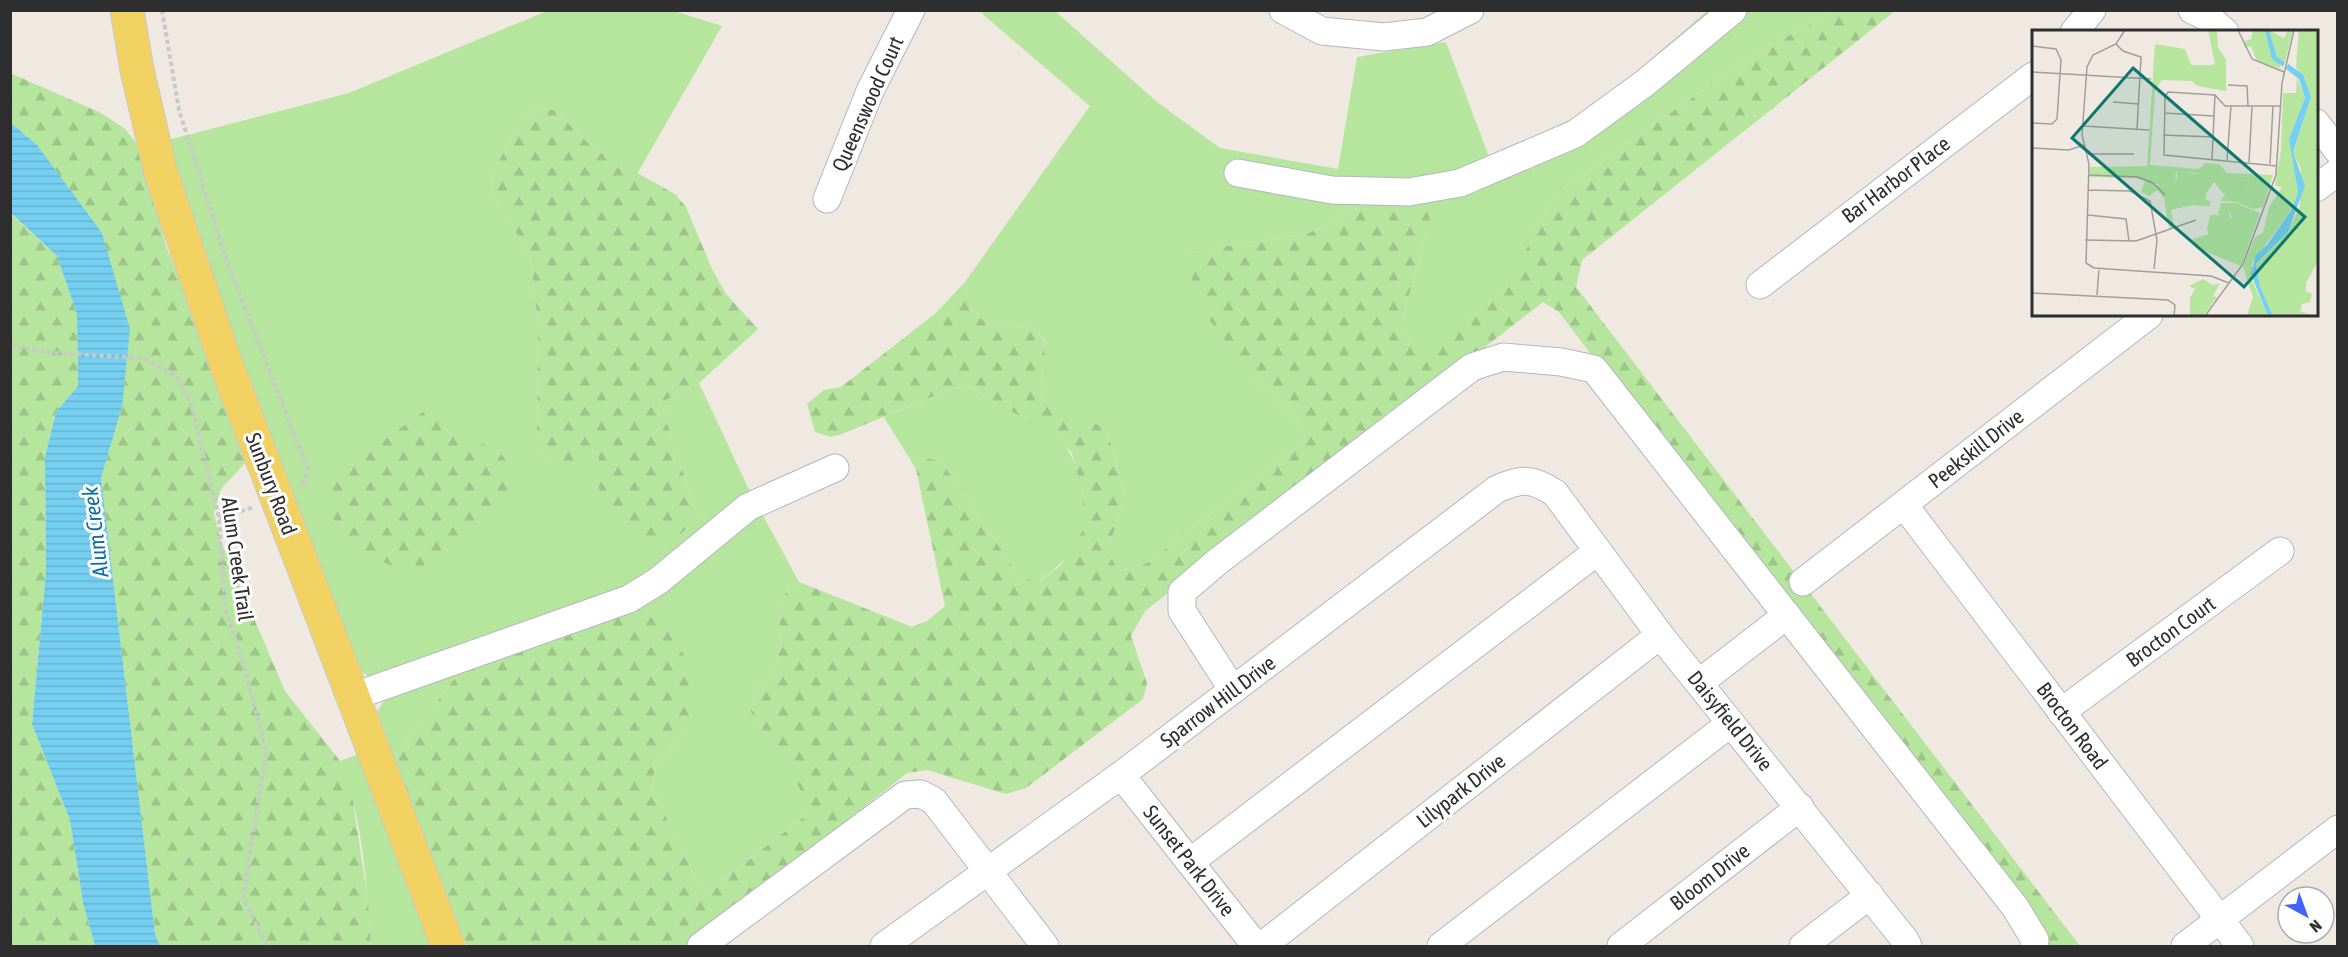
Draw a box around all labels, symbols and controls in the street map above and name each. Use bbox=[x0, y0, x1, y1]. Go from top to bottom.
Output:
inset map bbox=[2032, 30, 2318, 316]
street label: Queenswood Court bbox=[827, 32, 908, 175]
street label: Bar Harbor Place bbox=[1837, 131, 1954, 228]
street label: Peekskill Drive bbox=[1923, 404, 2028, 493]
street label: Sunbury Road bbox=[242, 429, 302, 538]
water label: Alum Creek bbox=[77, 485, 114, 580]
street label: Alum Creek Trail bbox=[217, 495, 259, 623]
street label: Brocton Court bbox=[2121, 591, 2220, 671]
street label: Sparrow Hill Drive bbox=[1155, 650, 1280, 752]
street label: Daisyfield Drive bbox=[1683, 666, 1778, 775]
street label: Brocton Road bbox=[2032, 677, 2113, 774]
street label: Lilypark Drive bbox=[1411, 748, 1509, 832]
street label: Sunset Park Drive bbox=[1139, 800, 1240, 920]
street label: Bloom Drive bbox=[1665, 838, 1754, 915]
north arrow bbox=[2276, 885, 2336, 945]
text: N bbox=[2306, 916, 2325, 936]

